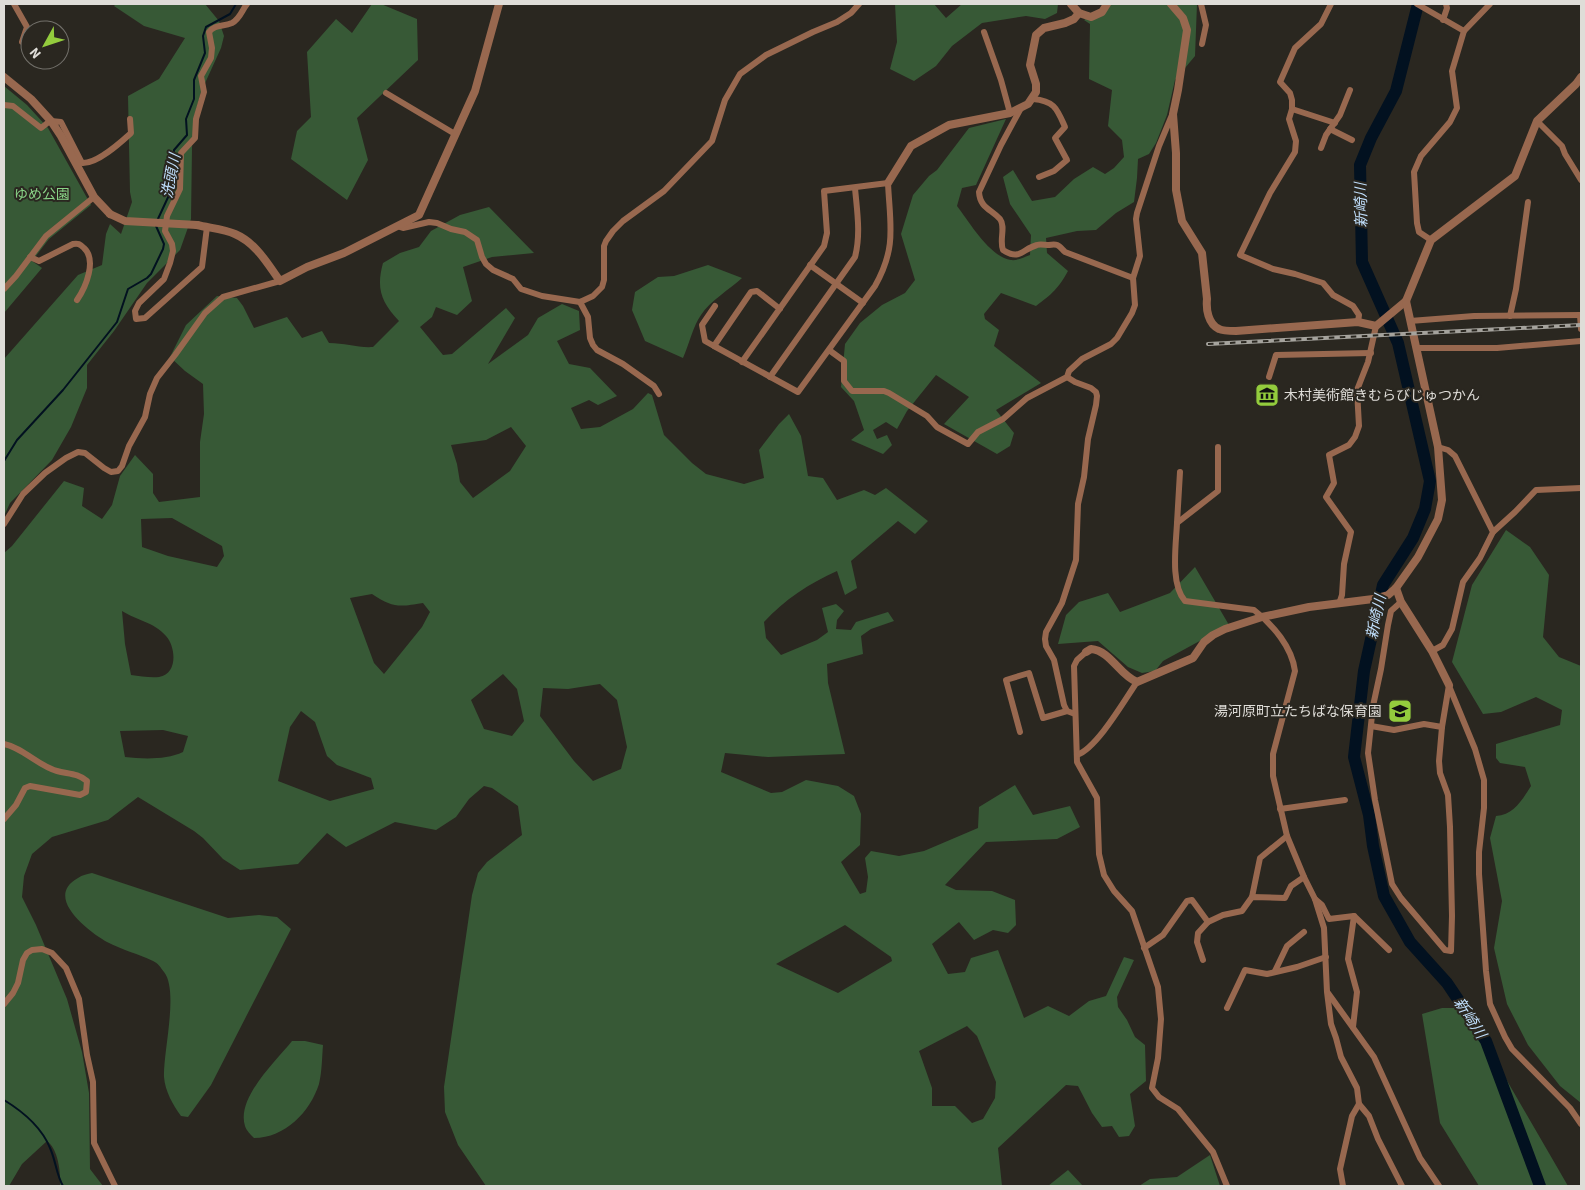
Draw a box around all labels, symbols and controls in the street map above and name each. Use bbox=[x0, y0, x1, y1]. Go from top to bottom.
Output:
north arrow bbox=[20, 20, 70, 70]
text: N bbox=[25, 43, 46, 63]
water label: 洗頭川 bbox=[157, 150, 186, 200]
water label: 新崎川 bbox=[1351, 180, 1372, 228]
park label: ゆめ公園 bbox=[14, 185, 70, 205]
museum icon: 木村美術館きむらびじゅつかん bbox=[1254, 382, 1280, 408]
place label: 木村美術館きむらびじゅつかん bbox=[1284, 386, 1480, 406]
water label: 新崎川 bbox=[1362, 591, 1392, 641]
school or university icon: 湯河原町立たちばな保育園 bbox=[1387, 698, 1413, 724]
place label: 湯河原町立たちばな保育園 bbox=[1214, 702, 1382, 722]
water label: 新崎川 bbox=[1449, 994, 1492, 1045]

